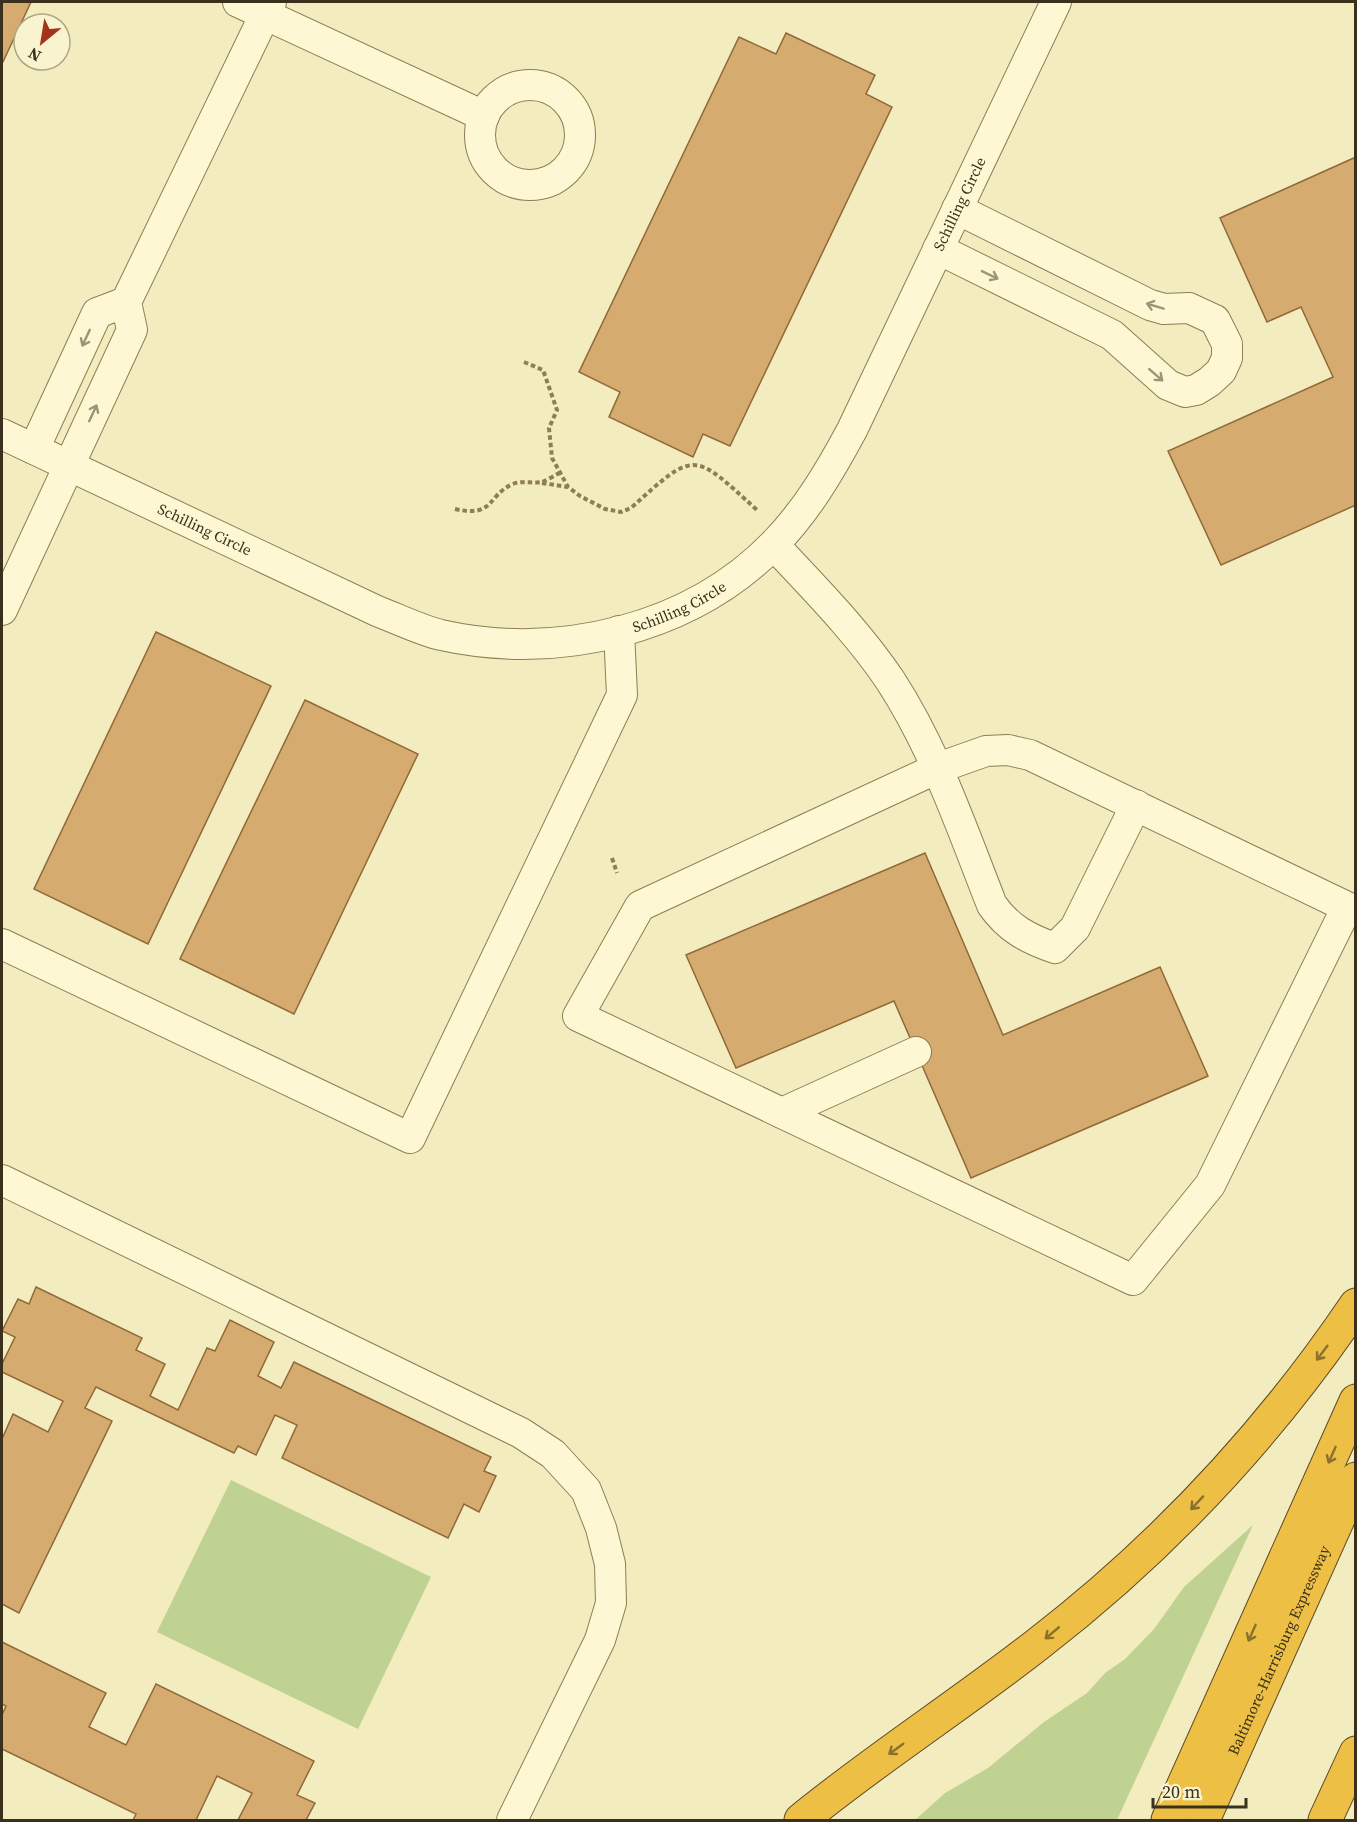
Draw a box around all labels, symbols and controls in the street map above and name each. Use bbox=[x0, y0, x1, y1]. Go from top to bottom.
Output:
north arrow bbox=[12, 12, 72, 72]
text: N bbox=[24, 42, 45, 67]
street label: Schilling Circle bbox=[928, 153, 991, 254]
one-way arrow bbox=[981, 270, 999, 282]
one-way arrow bbox=[1146, 299, 1165, 310]
one-way arrow bbox=[79, 329, 91, 347]
one-way arrow bbox=[1148, 368, 1163, 382]
one-way arrow bbox=[88, 404, 100, 422]
street label: Schilling Circle bbox=[154, 498, 256, 560]
street label: Schilling Circle bbox=[630, 576, 730, 637]
one-way arrow bbox=[1315, 1345, 1328, 1361]
one-way arrow bbox=[1325, 1445, 1337, 1463]
one-way arrow bbox=[1190, 1495, 1204, 1510]
street label: Baltimore-Harrisburg Expressway bbox=[1223, 1542, 1335, 1758]
one-way arrow bbox=[1246, 1623, 1257, 1641]
one-way arrow bbox=[1044, 1626, 1060, 1639]
one-way arrow bbox=[888, 1743, 904, 1756]
scale bar bbox=[1153, 1771, 1246, 1809]
text: 20 m bbox=[1162, 1779, 1200, 1804]

